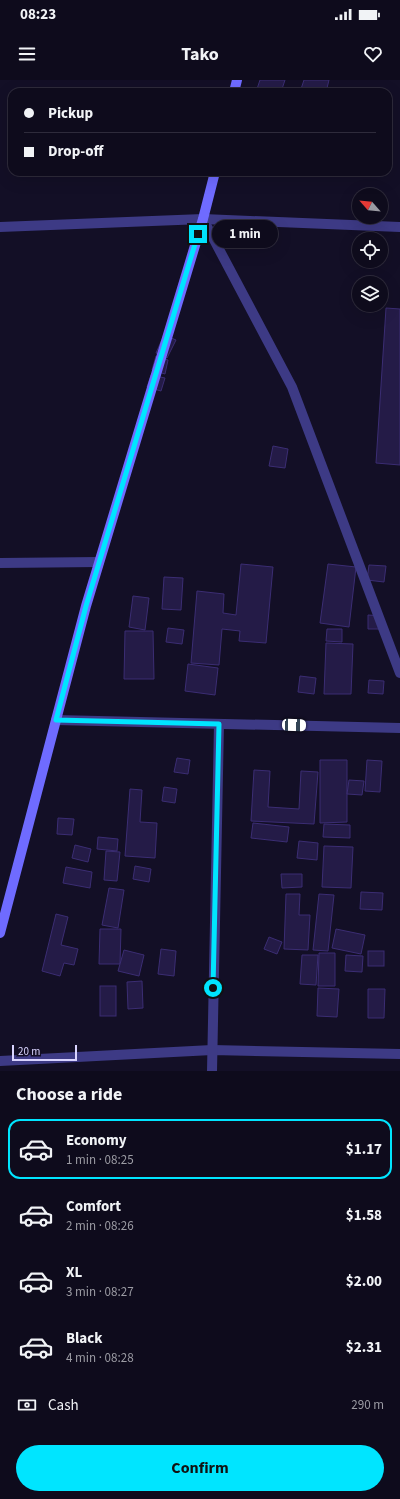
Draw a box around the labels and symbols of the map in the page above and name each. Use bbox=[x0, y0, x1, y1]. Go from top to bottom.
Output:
north arrow bbox=[352, 188, 388, 224]
callout: 1 min bbox=[212, 220, 278, 248]
route end bbox=[189, 225, 207, 243]
car bbox=[282, 719, 306, 731]
route start bbox=[204, 979, 222, 997]
scale bar bbox=[12, 1043, 77, 1062]

